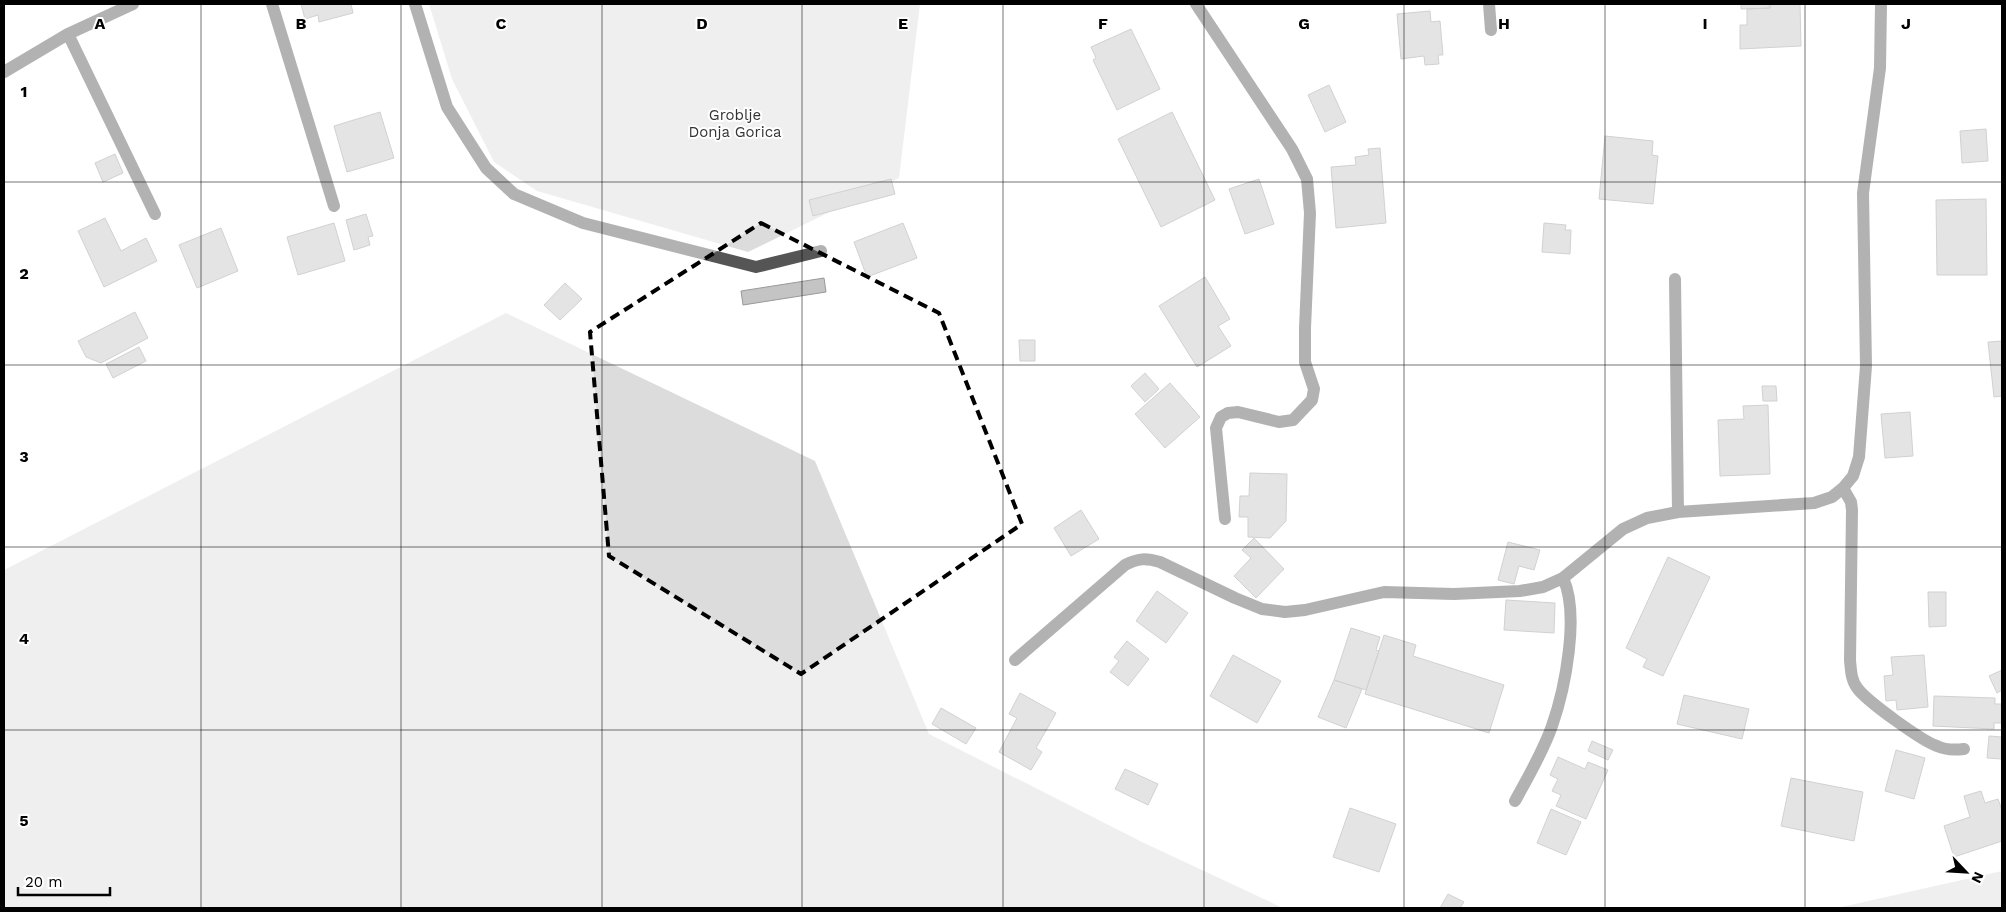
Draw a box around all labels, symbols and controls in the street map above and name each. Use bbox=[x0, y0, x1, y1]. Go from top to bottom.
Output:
text: A bbox=[95, 14, 106, 33]
text: B bbox=[296, 14, 307, 33]
text: C bbox=[496, 14, 507, 33]
text: D bbox=[696, 14, 708, 33]
text: E bbox=[898, 14, 908, 33]
text: F bbox=[1098, 14, 1108, 33]
text: G bbox=[1298, 14, 1310, 33]
text: H bbox=[1498, 14, 1510, 33]
text: I bbox=[1702, 14, 1708, 33]
text: J bbox=[1901, 14, 1911, 33]
text: 1 bbox=[21, 82, 27, 101]
park label: Groblje Donja Gorica bbox=[688, 106, 782, 141]
text: 2 bbox=[19, 264, 29, 283]
text: 3 bbox=[19, 447, 29, 466]
text: 4 bbox=[19, 629, 29, 648]
text: 5 bbox=[19, 811, 29, 830]
north arrow bbox=[1941, 847, 1991, 897]
scale bar bbox=[18, 864, 110, 896]
text: N bbox=[1968, 869, 1987, 886]
text: 20 m bbox=[25, 873, 63, 891]

